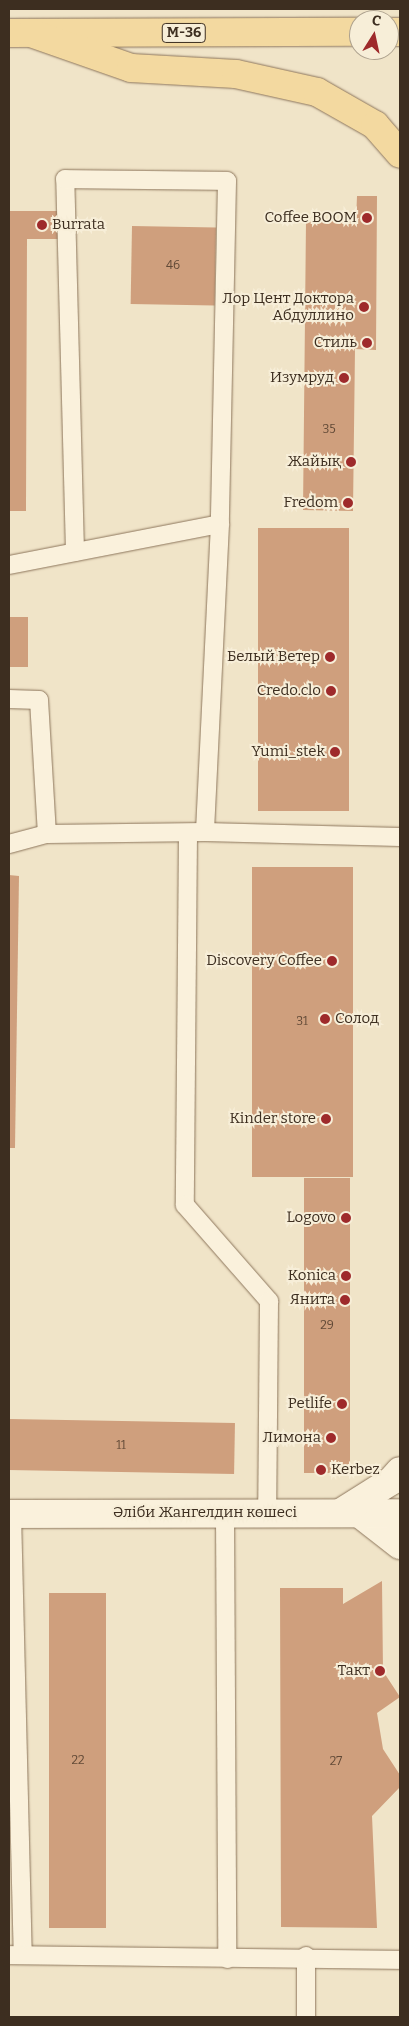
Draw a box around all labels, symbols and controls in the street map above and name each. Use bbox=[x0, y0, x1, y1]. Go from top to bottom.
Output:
north arrow bbox=[349, 10, 399, 60]
text: С bbox=[371, 12, 382, 30]
road number: M-36 bbox=[162, 22, 206, 44]
place label: Coffee BOOM bbox=[265, 209, 357, 227]
marker: Coffee BOOM bbox=[361, 212, 373, 224]
place label: Burrata bbox=[52, 216, 105, 234]
marker: Burrata bbox=[36, 219, 48, 231]
house number: 46 bbox=[166, 259, 180, 273]
place label: Лор Цент Доктора Абдуллино bbox=[222, 289, 354, 324]
marker: Лор Цент Доктора Абдуллино bbox=[358, 301, 370, 313]
place label: Стиль bbox=[314, 334, 357, 352]
marker: Стиль bbox=[361, 337, 373, 349]
place label: Изумруд bbox=[270, 369, 334, 387]
marker: Изумруд bbox=[338, 372, 350, 384]
house number: 35 bbox=[322, 423, 336, 437]
place label: Жайық bbox=[287, 453, 341, 471]
marker: Жайық bbox=[345, 456, 357, 468]
place label: Fredom bbox=[284, 494, 338, 512]
marker: Fredom bbox=[342, 497, 354, 509]
place label: Белый Ветер bbox=[227, 648, 320, 666]
marker: Белый Ветер bbox=[324, 651, 336, 663]
place label: Credo.clo bbox=[257, 682, 321, 700]
marker: Credo.clo bbox=[325, 685, 337, 697]
place label: Yumi_stek bbox=[251, 743, 325, 761]
marker: Yumi_stek bbox=[329, 746, 341, 758]
place label: Discovery Coffee bbox=[206, 952, 322, 970]
marker: Discovery Coffee bbox=[326, 955, 338, 967]
place label: Солод bbox=[335, 1010, 379, 1028]
marker: Солод bbox=[319, 1013, 331, 1025]
house number: 31 bbox=[296, 1015, 308, 1029]
place label: Kinder store bbox=[229, 1110, 316, 1128]
marker: Kinder store bbox=[320, 1113, 332, 1125]
place label: Logovo bbox=[287, 1209, 336, 1227]
marker: Logovo bbox=[340, 1212, 352, 1224]
place label: Konica bbox=[288, 1267, 336, 1285]
marker: Konica bbox=[340, 1270, 352, 1282]
place label: Янита bbox=[290, 1291, 335, 1309]
marker: Янита bbox=[339, 1294, 351, 1306]
house number: 29 bbox=[320, 1319, 334, 1333]
place label: Petlife bbox=[288, 1395, 332, 1413]
marker: Petlife bbox=[336, 1398, 348, 1410]
place label: Лимона bbox=[262, 1429, 321, 1447]
marker: Лимона bbox=[325, 1432, 337, 1444]
house number: 11 bbox=[116, 1439, 126, 1453]
place label: Kerbez bbox=[331, 1461, 380, 1479]
marker: Kerbez bbox=[315, 1464, 327, 1476]
street label: Әліби Жангелдин көшесі bbox=[113, 1504, 297, 1522]
place label: Такт bbox=[338, 1662, 370, 1680]
marker: Такт bbox=[374, 1665, 386, 1677]
house number: 22 bbox=[71, 1754, 85, 1768]
house number: 27 bbox=[330, 1755, 342, 1769]

